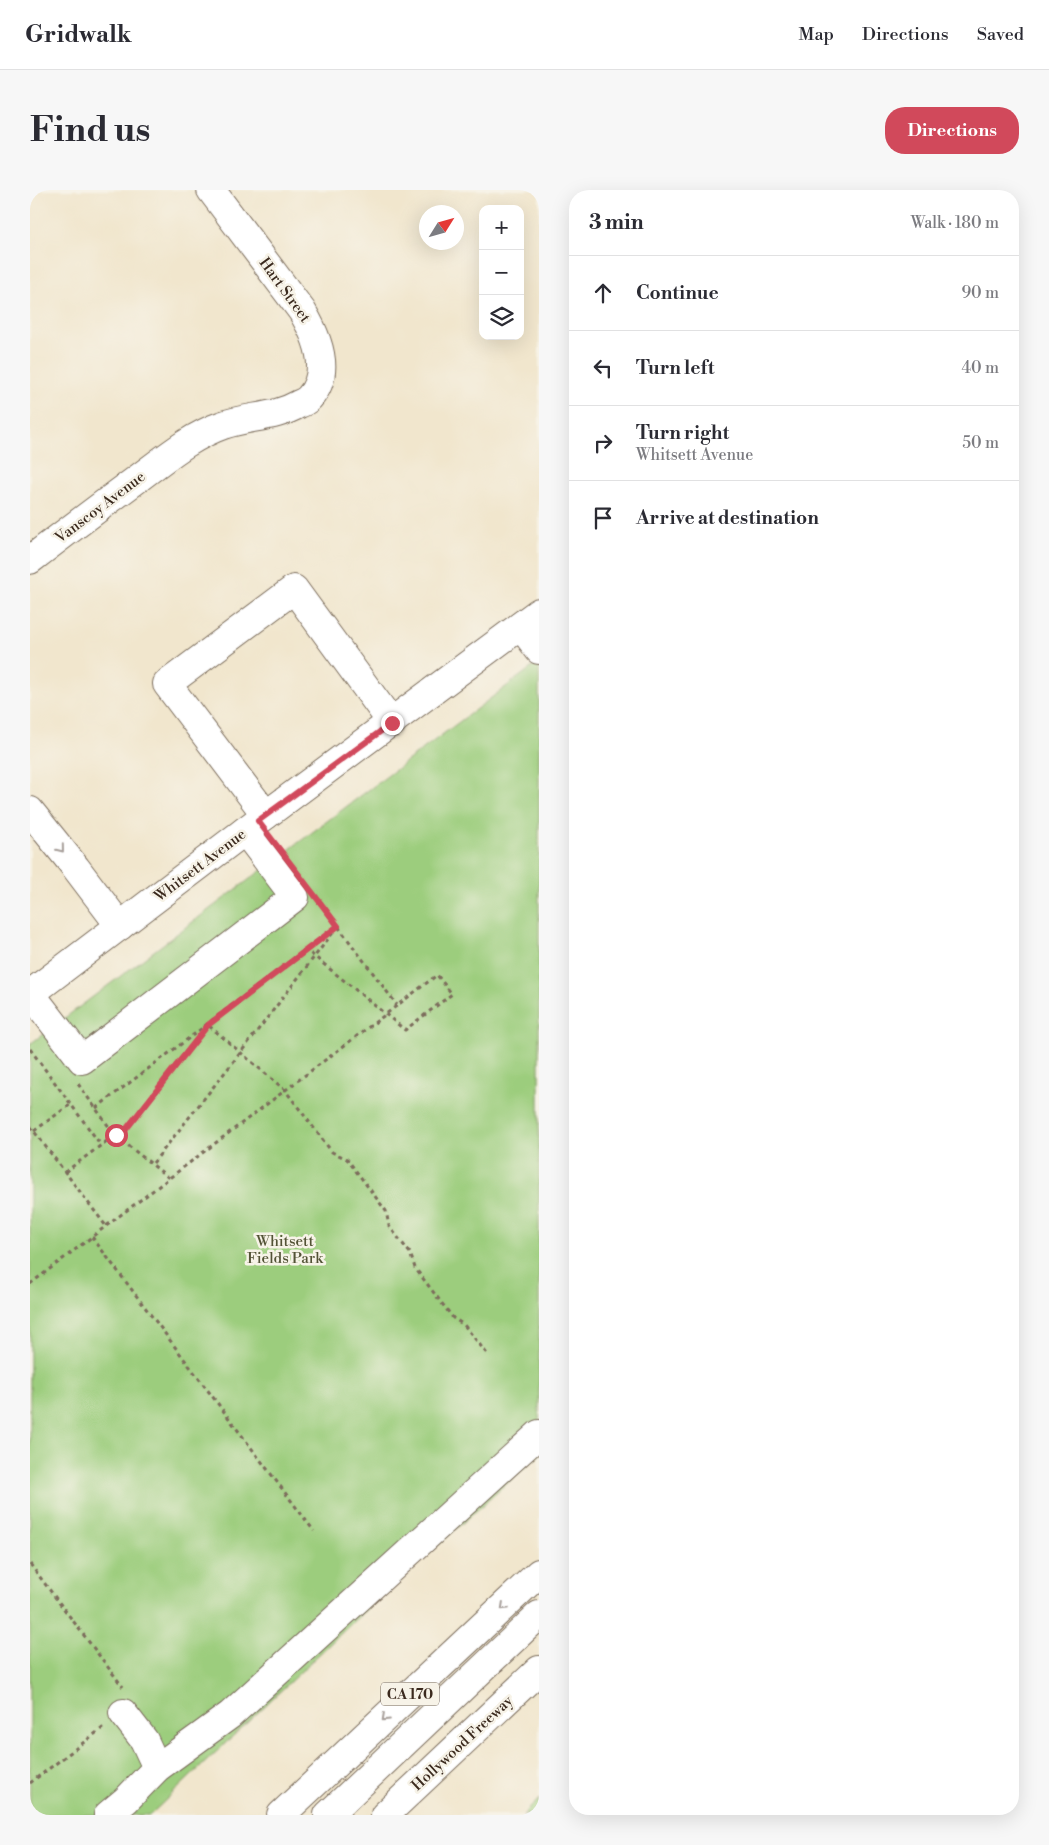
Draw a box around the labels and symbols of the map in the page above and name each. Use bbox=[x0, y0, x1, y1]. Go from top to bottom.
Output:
north arrow bbox=[419, 205, 464, 250]
street label: Hart Street bbox=[255, 254, 315, 327]
street label: Vanscoy Avenue bbox=[51, 467, 149, 548]
route end bbox=[381, 712, 404, 735]
street label: Whitsett Avenue bbox=[150, 825, 250, 907]
one-way arrow bbox=[55, 843, 63, 852]
route start bbox=[105, 1124, 128, 1147]
park label: Whitsett Fields Park bbox=[247, 1232, 324, 1268]
one-way arrow bbox=[500, 1601, 509, 1610]
road number: CA 170 bbox=[381, 1682, 439, 1706]
street label: Hollywood Freeway bbox=[408, 1691, 517, 1795]
one-way arrow bbox=[382, 1712, 391, 1721]

